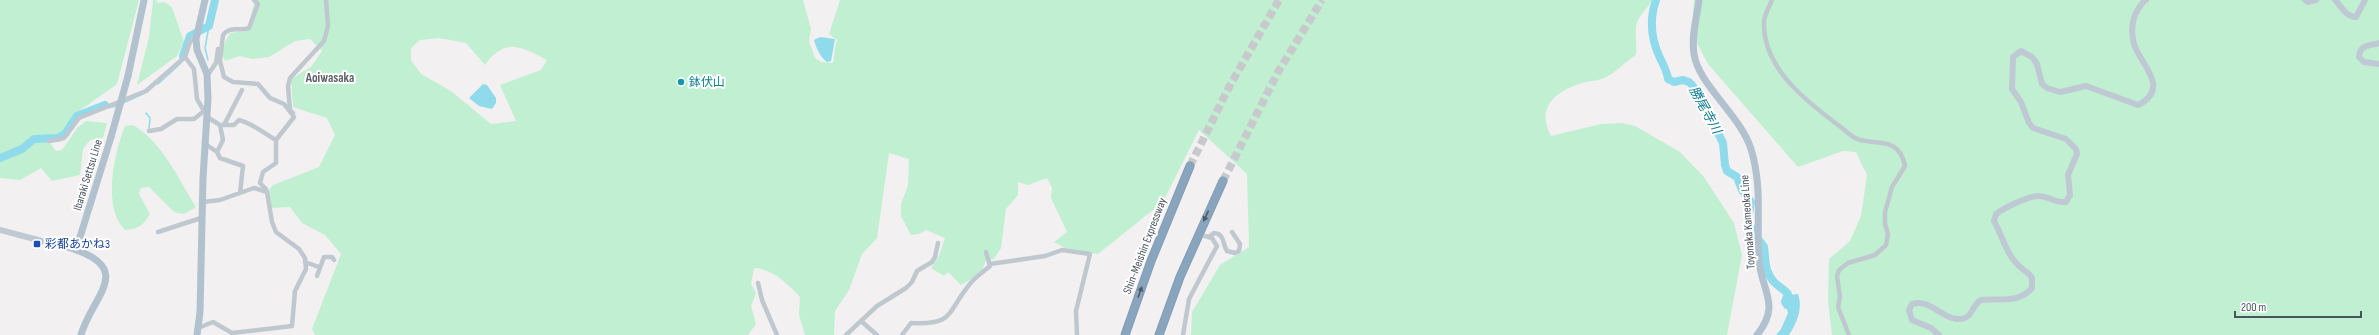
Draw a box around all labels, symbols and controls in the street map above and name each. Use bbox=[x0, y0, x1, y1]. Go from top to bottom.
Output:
district label: Aoiwasaka bbox=[305, 70, 354, 86]
place label: 鉢伏山 bbox=[689, 75, 725, 90]
marker: 鉢伏山 bbox=[676, 77, 686, 87]
water label: 勝尾寺川 bbox=[1685, 83, 1726, 138]
street label: Ibaraki Settsu Line bbox=[70, 137, 106, 212]
street label: Toyonaka Kameoka Line bbox=[1737, 174, 1759, 270]
street label: Shin-Meishin Expressway bbox=[1120, 196, 1170, 296]
one-way arrow bbox=[1203, 210, 1209, 222]
place label: 彩都あかね3 bbox=[45, 237, 110, 252]
marker: 彩都あかね3 bbox=[32, 239, 42, 249]
one-way arrow bbox=[1138, 285, 1144, 297]
scale bar bbox=[2235, 293, 2361, 319]
text: 200 m bbox=[2241, 300, 2267, 315]

